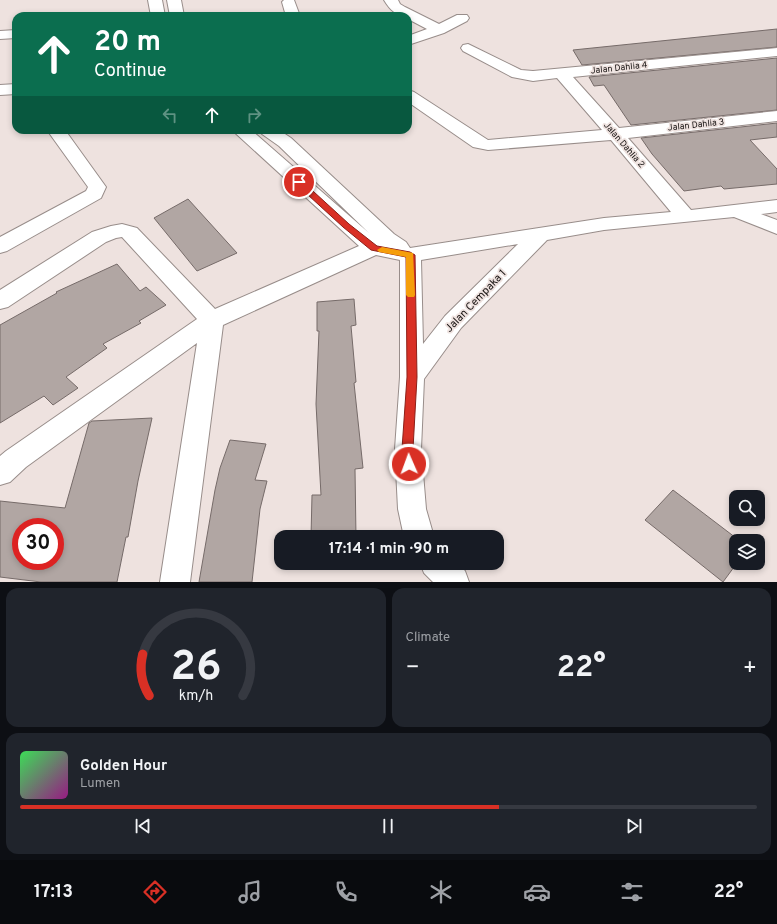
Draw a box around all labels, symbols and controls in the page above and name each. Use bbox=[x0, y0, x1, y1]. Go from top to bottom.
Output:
text: 20 m bbox=[94, 25, 161, 61]
icon: ahead bbox=[28, 28, 80, 80]
text: Continue bbox=[94, 60, 166, 83]
street label: Jalan Dahlia 4 bbox=[590, 60, 648, 76]
icon: left bbox=[159, 104, 181, 126]
icon: ahead bbox=[201, 104, 223, 126]
icon: right bbox=[243, 104, 265, 126]
street label: Jalan Dahlia 3 bbox=[667, 117, 725, 133]
street label: Jalan Dahlia 2 bbox=[601, 120, 647, 170]
pin bbox=[282, 165, 316, 199]
icon: arrive bbox=[288, 171, 310, 193]
street label: Jalan Cempaka 1 bbox=[442, 267, 510, 335]
position arrow bbox=[388, 443, 430, 485]
map controls bbox=[729, 490, 765, 570]
button: search bbox=[729, 490, 765, 526]
speed limit sign: 30 bbox=[12, 518, 64, 570]
button: layers bbox=[729, 534, 765, 570]
text: 17:14 · 1 min · 90 m bbox=[329, 540, 449, 559]
text: Climate bbox=[406, 630, 450, 646]
text: 26 bbox=[170, 641, 221, 694]
text: 22° bbox=[557, 650, 606, 687]
text: − bbox=[406, 655, 420, 682]
text: + bbox=[743, 655, 757, 682]
text: km/h bbox=[178, 686, 213, 704]
text: Golden Hour bbox=[80, 757, 167, 776]
text: Lumen bbox=[80, 776, 120, 792]
icon: previous bbox=[132, 815, 154, 837]
icon: pause bbox=[377, 815, 399, 837]
icon: next bbox=[623, 815, 645, 837]
icon: directions bbox=[141, 878, 169, 906]
icon: music bbox=[236, 878, 264, 906]
icon: phone bbox=[332, 878, 360, 906]
icon: climate bbox=[427, 878, 455, 906]
icon: car bbox=[523, 878, 551, 906]
icon: filters bbox=[618, 878, 646, 906]
text: 17:13 bbox=[34, 881, 73, 904]
text: 22° bbox=[714, 881, 743, 904]

